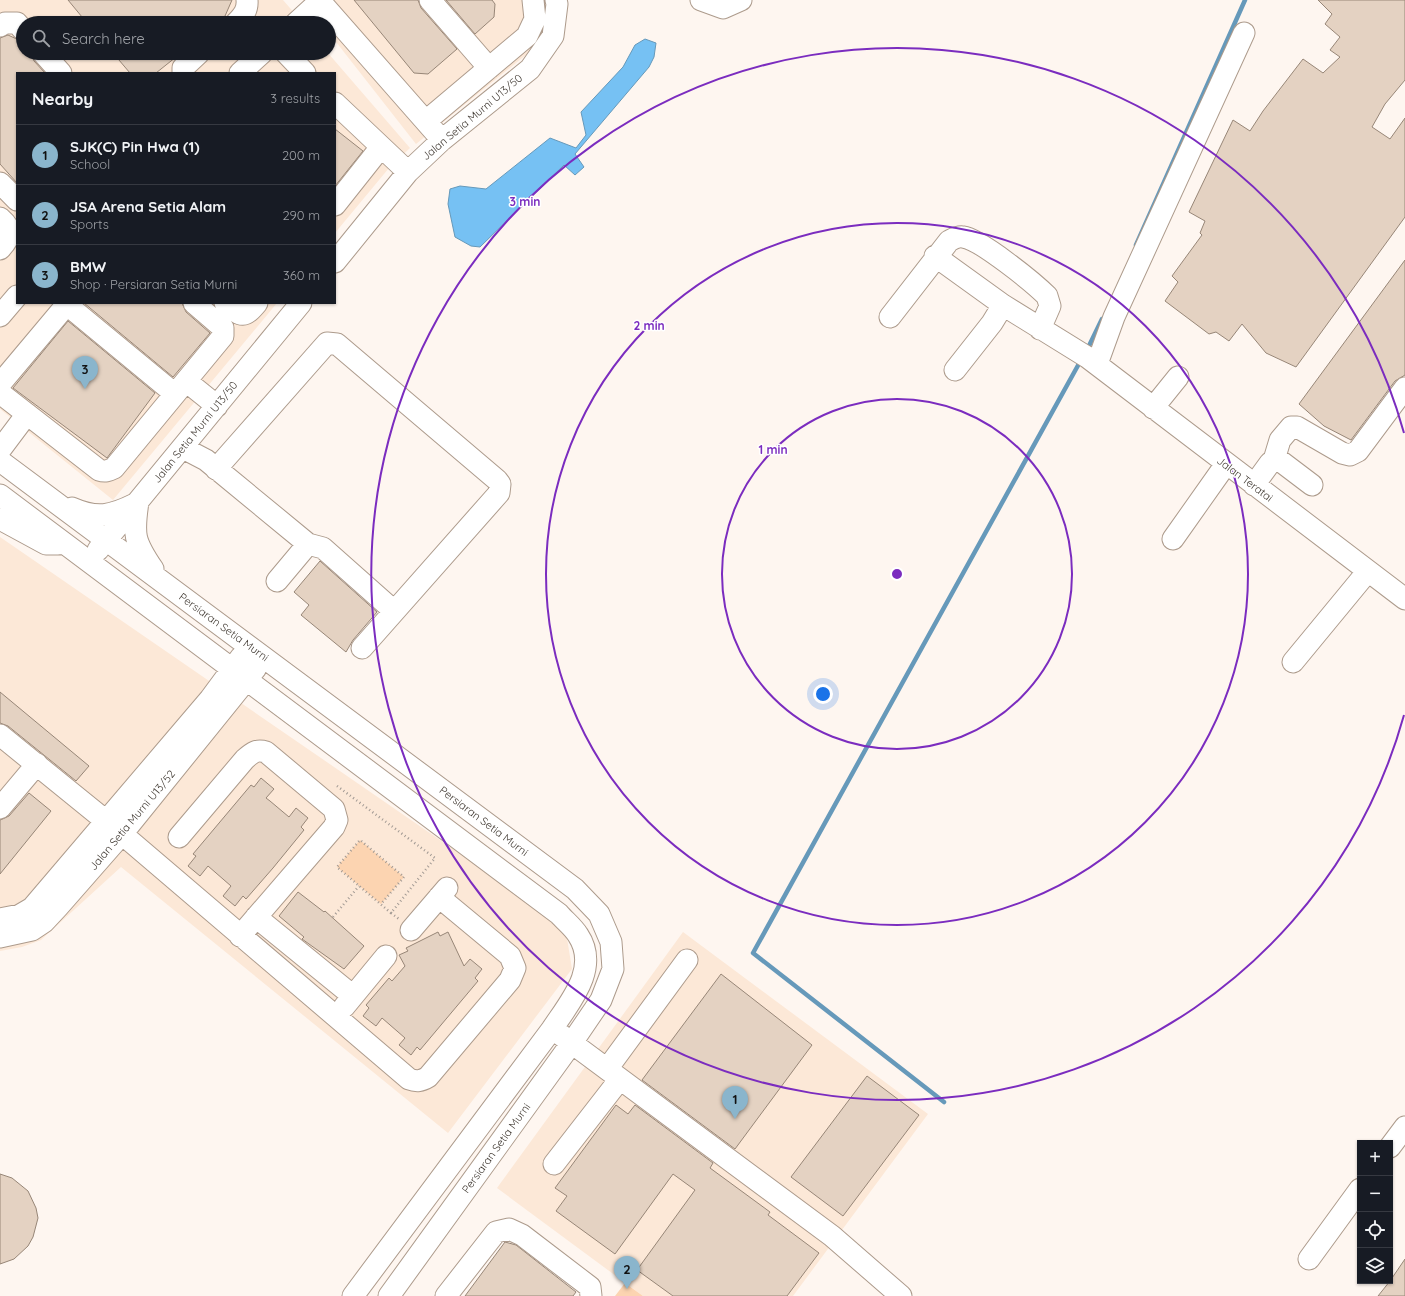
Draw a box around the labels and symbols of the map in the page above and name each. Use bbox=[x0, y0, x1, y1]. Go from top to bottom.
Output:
street label: Jalan Setia Murni U13/50 bbox=[419, 71, 525, 163]
text: 3 min bbox=[510, 194, 540, 209]
text: 2 min bbox=[633, 318, 665, 333]
pin: 3 bbox=[72, 356, 98, 389]
street label: Jalan Setia Murni U13/50 bbox=[150, 378, 240, 486]
text: 1 min bbox=[758, 442, 788, 457]
street label: Jalan Teratai bbox=[1214, 453, 1276, 505]
centre of rings bbox=[890, 567, 904, 581]
street label: Persiaran Setia Murni bbox=[176, 590, 272, 664]
your location bbox=[813, 684, 833, 704]
street label: Jalan Setia Murni U13/52 bbox=[86, 767, 178, 873]
street label: Persiaran Setia Murni bbox=[437, 783, 531, 859]
pin: 1 bbox=[722, 1086, 748, 1119]
street label: Persiaran Setia Murni bbox=[459, 1100, 533, 1196]
pin: 2 bbox=[614, 1256, 640, 1289]

